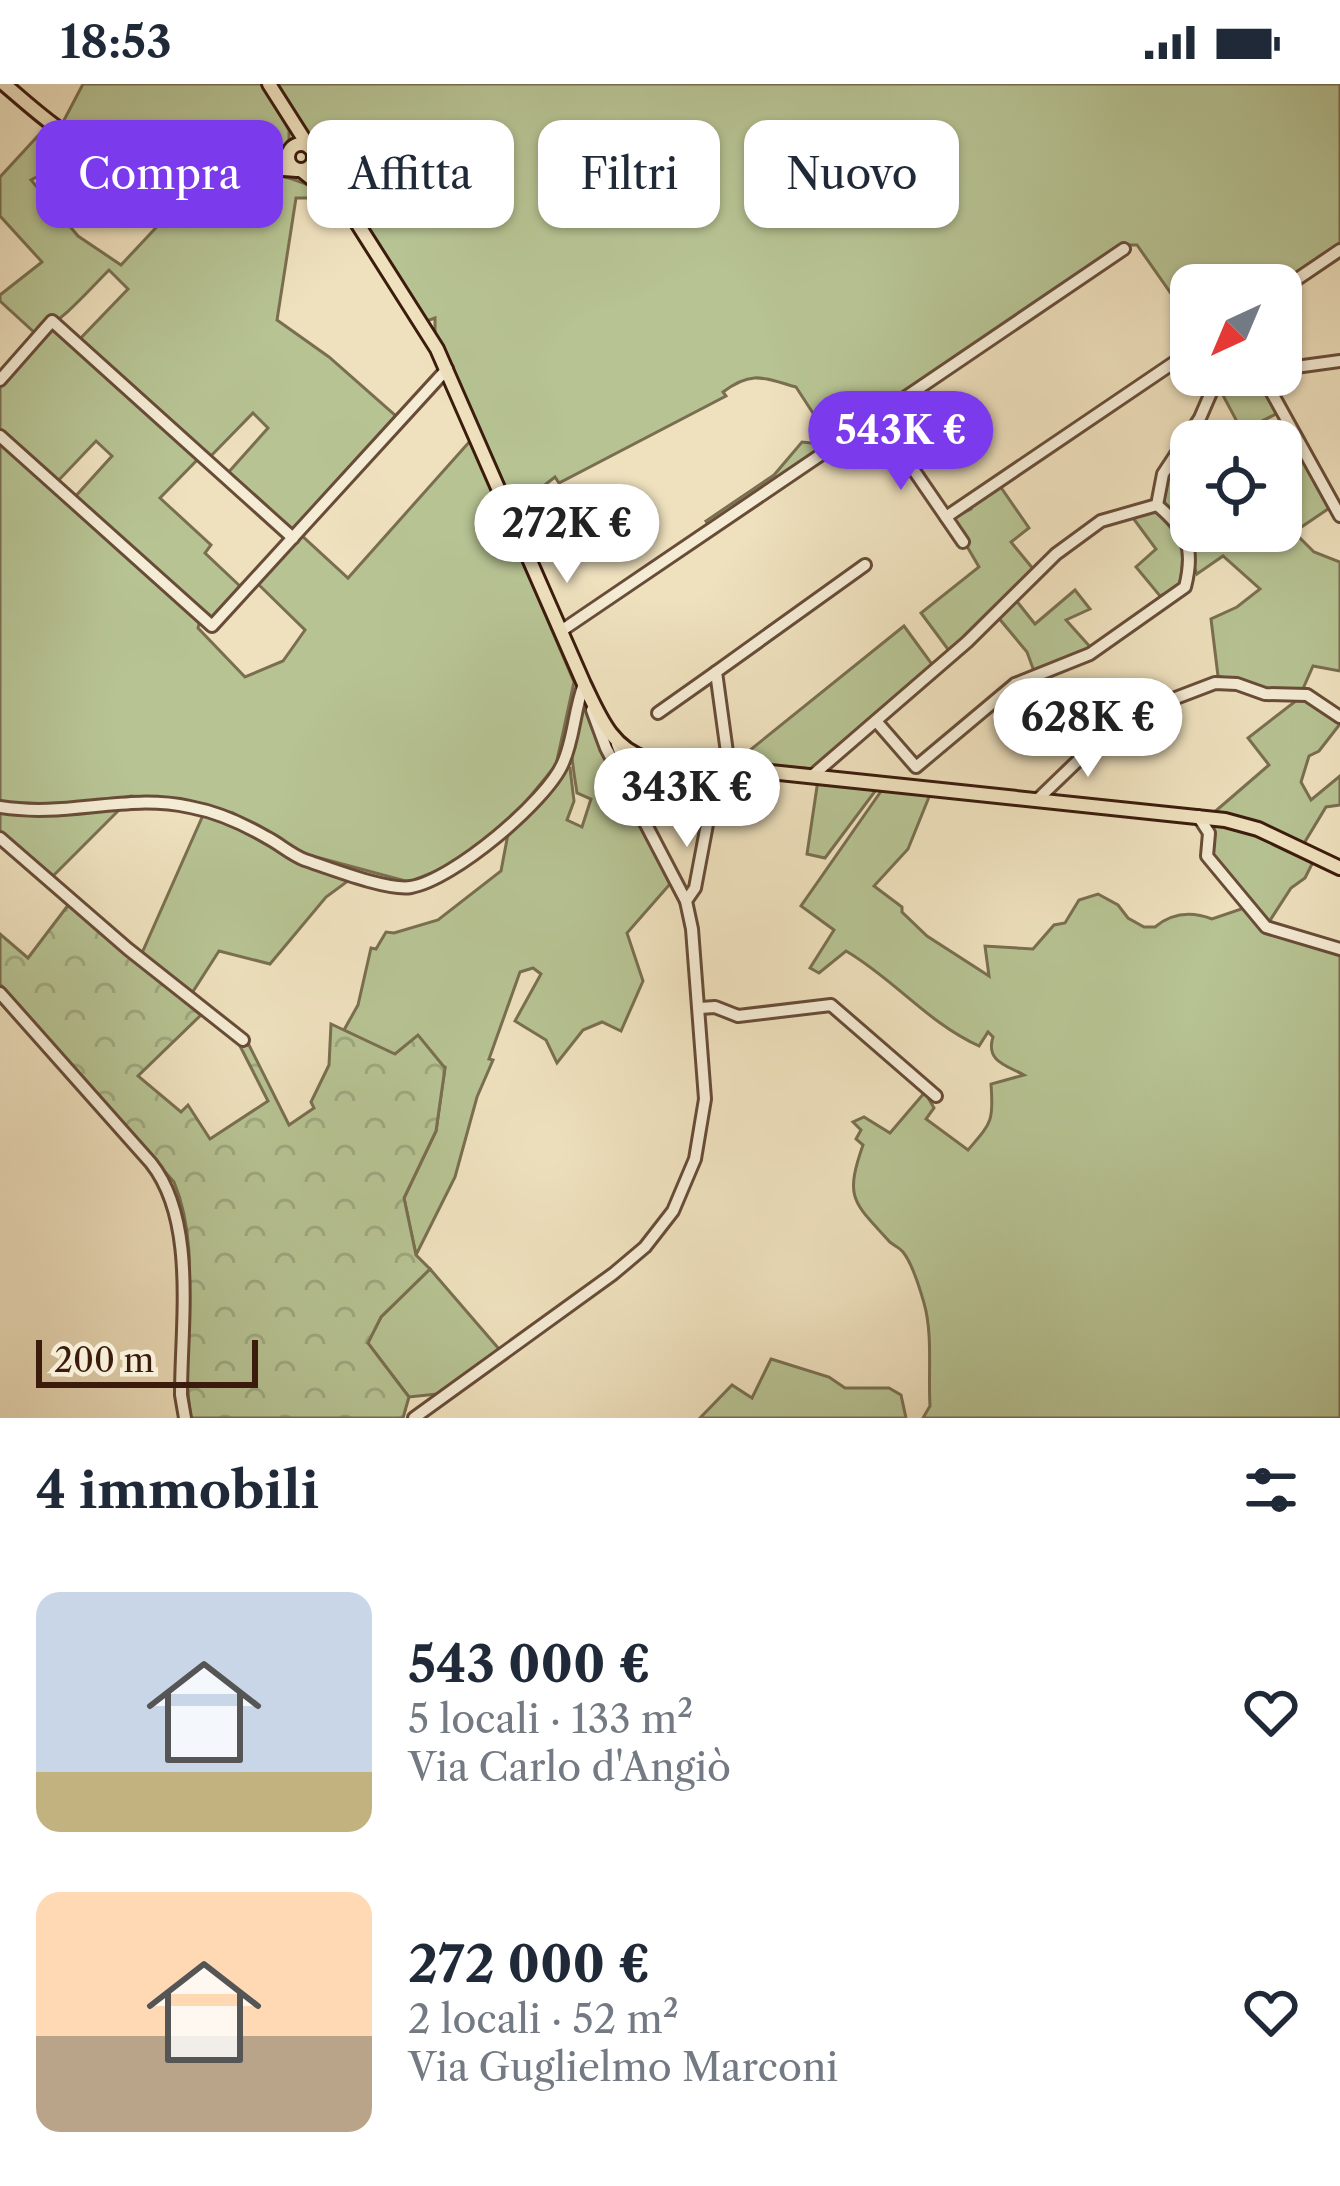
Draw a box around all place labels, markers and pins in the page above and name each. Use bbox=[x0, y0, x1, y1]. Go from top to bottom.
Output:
pin: 543K € bbox=[803, 391, 999, 493]
pin: 272K € bbox=[469, 484, 665, 586]
pin: 628K € bbox=[990, 678, 1186, 780]
pin: 343K € bbox=[589, 748, 785, 850]

